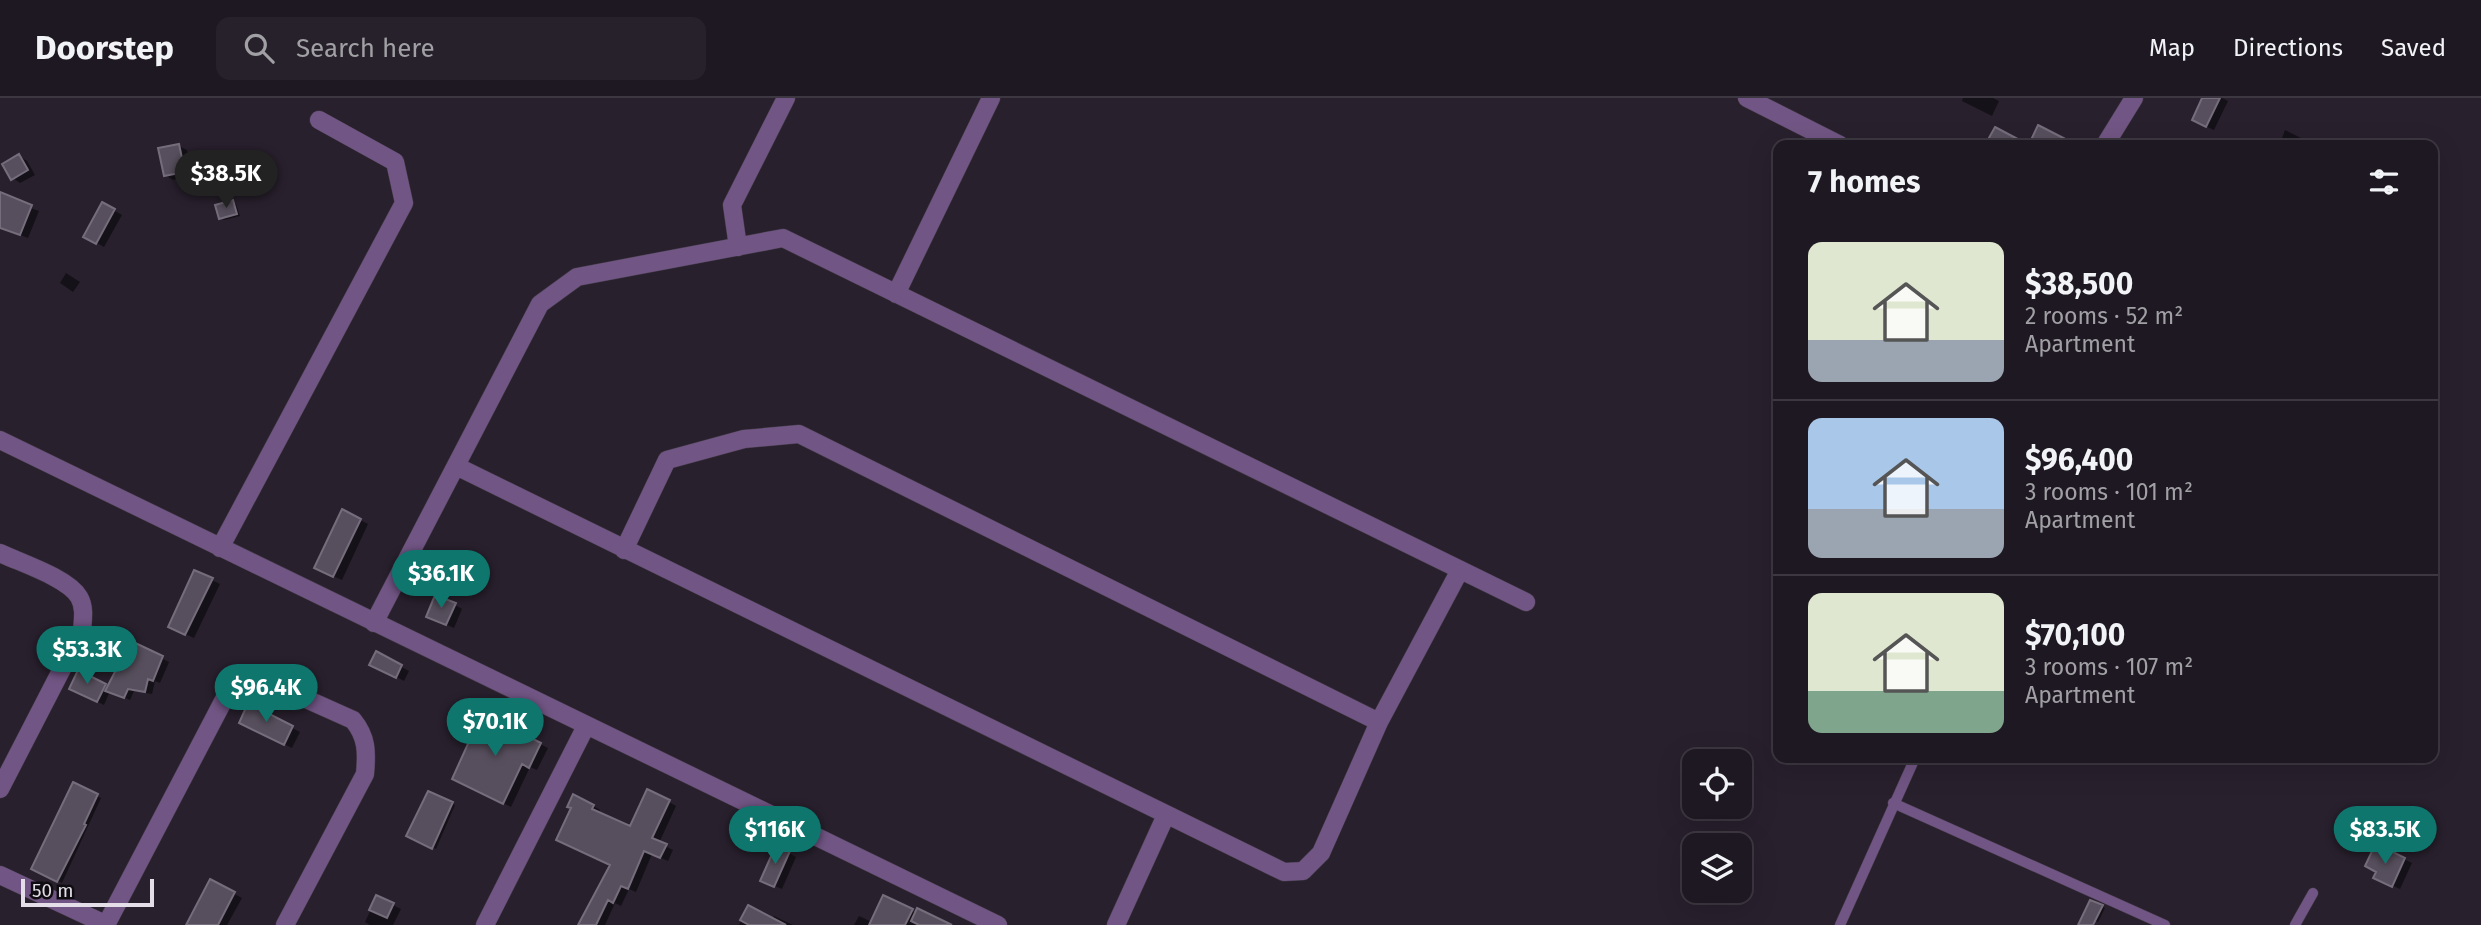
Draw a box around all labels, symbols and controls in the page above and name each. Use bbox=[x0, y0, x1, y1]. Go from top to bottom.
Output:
search box bbox=[216, 17, 706, 80]
text: Doorstep bbox=[35, 28, 174, 68]
icon: search bbox=[240, 29, 278, 67]
text: Search here bbox=[296, 33, 435, 64]
text: Map bbox=[2149, 34, 2195, 62]
text: Directions bbox=[2233, 34, 2343, 62]
text: Saved bbox=[2381, 34, 2446, 62]
pin: $38.5K bbox=[169, 150, 283, 210]
text: $38.5K bbox=[191, 159, 261, 187]
icon: filters bbox=[2365, 163, 2403, 201]
text: 7 homes bbox=[1808, 164, 1920, 200]
text: $38,500 bbox=[2025, 266, 2133, 302]
icon: home bbox=[1864, 270, 1948, 354]
text: 2 rooms · 52 m² bbox=[2025, 302, 2183, 330]
text: Apartment bbox=[2025, 330, 2135, 358]
text: $96,400 bbox=[2025, 442, 2133, 478]
icon: home bbox=[1864, 446, 1948, 530]
text: 3 rooms · 101 m² bbox=[2025, 478, 2193, 506]
text: Apartment bbox=[2025, 506, 2135, 534]
pin: $36.1K bbox=[384, 550, 498, 610]
text: $36.1K bbox=[408, 559, 474, 587]
text: $70,100 bbox=[2025, 617, 2125, 653]
icon: home bbox=[1864, 621, 1948, 705]
pin: $53.3K bbox=[30, 626, 144, 686]
text: $53.3K bbox=[52, 635, 122, 663]
text: 3 rooms · 107 m² bbox=[2025, 653, 2193, 681]
pin: $96.4K bbox=[209, 664, 323, 724]
text: $96.4K bbox=[231, 673, 301, 701]
text: Apartment bbox=[2025, 681, 2135, 709]
pin: $70.1K bbox=[438, 698, 552, 758]
text: $70.1K bbox=[463, 707, 527, 735]
map controls bbox=[1682, 749, 1752, 903]
button: locate bbox=[1682, 749, 1752, 819]
pin: $116K bbox=[726, 806, 824, 866]
pin: $83.5K bbox=[2328, 806, 2442, 866]
text: $116K bbox=[745, 815, 805, 843]
text: $83.5K bbox=[2350, 815, 2420, 843]
button: layers bbox=[1682, 833, 1752, 903]
scale bar bbox=[21, 876, 154, 908]
text: 50 m bbox=[32, 879, 73, 902]

